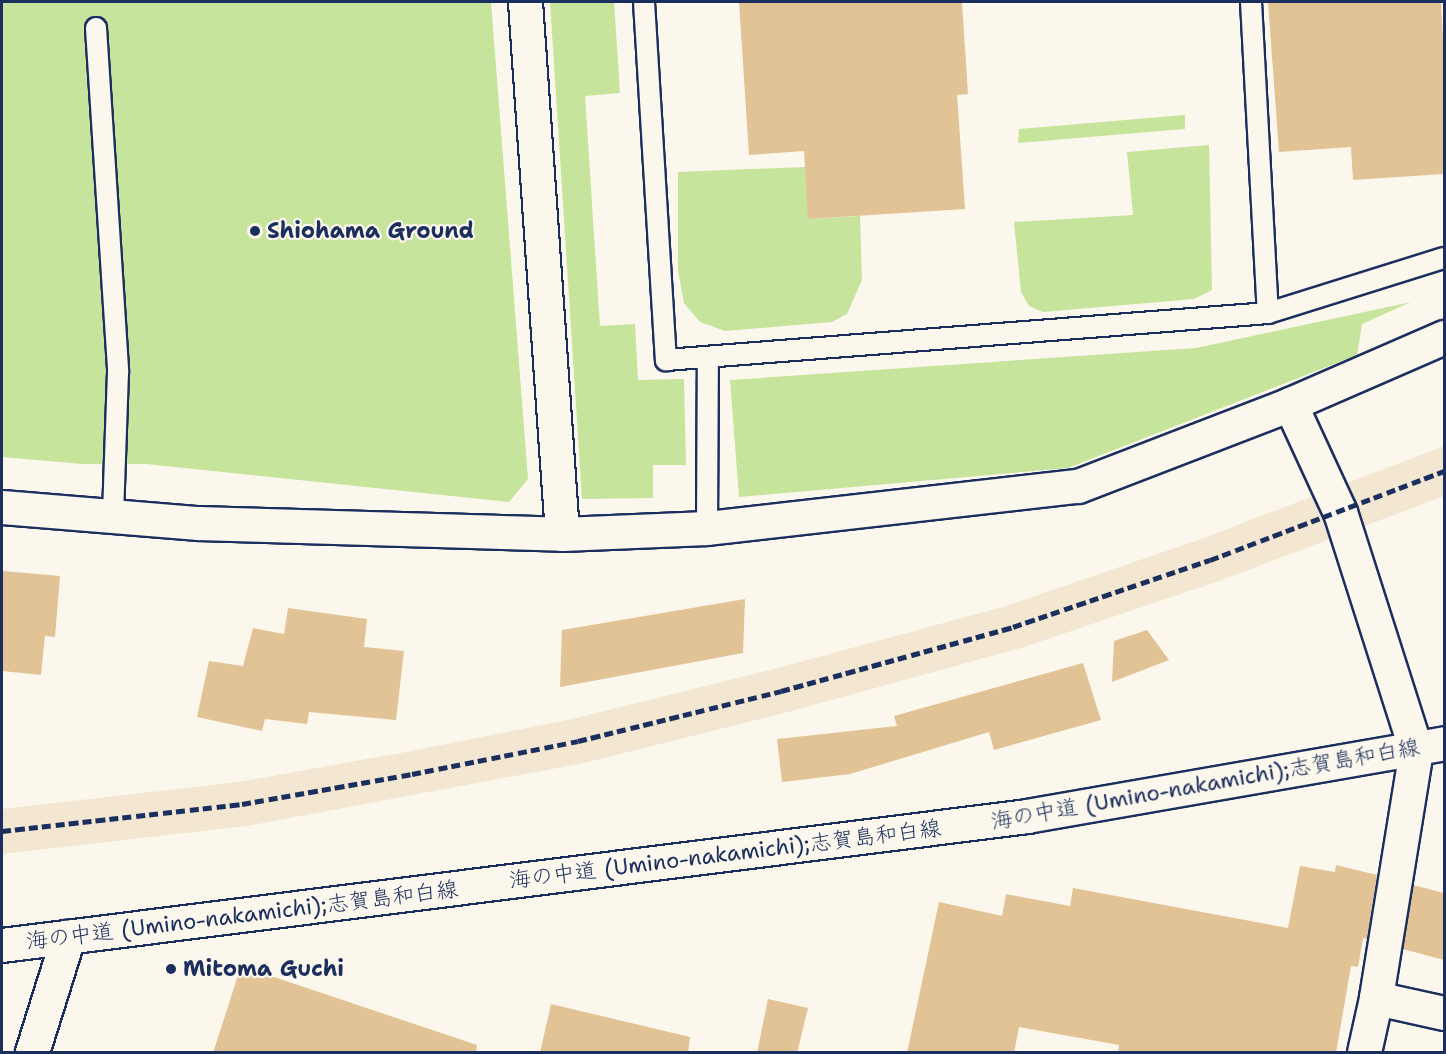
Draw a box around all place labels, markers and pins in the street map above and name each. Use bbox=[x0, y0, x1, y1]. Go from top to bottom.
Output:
place label: Shiohama Ground bbox=[267, 218, 474, 244]
marker: Shiohama Ground bbox=[248, 224, 262, 238]
place label: Mitoma Guchi bbox=[183, 956, 344, 982]
marker: Mitoma Guchi bbox=[164, 962, 178, 976]

